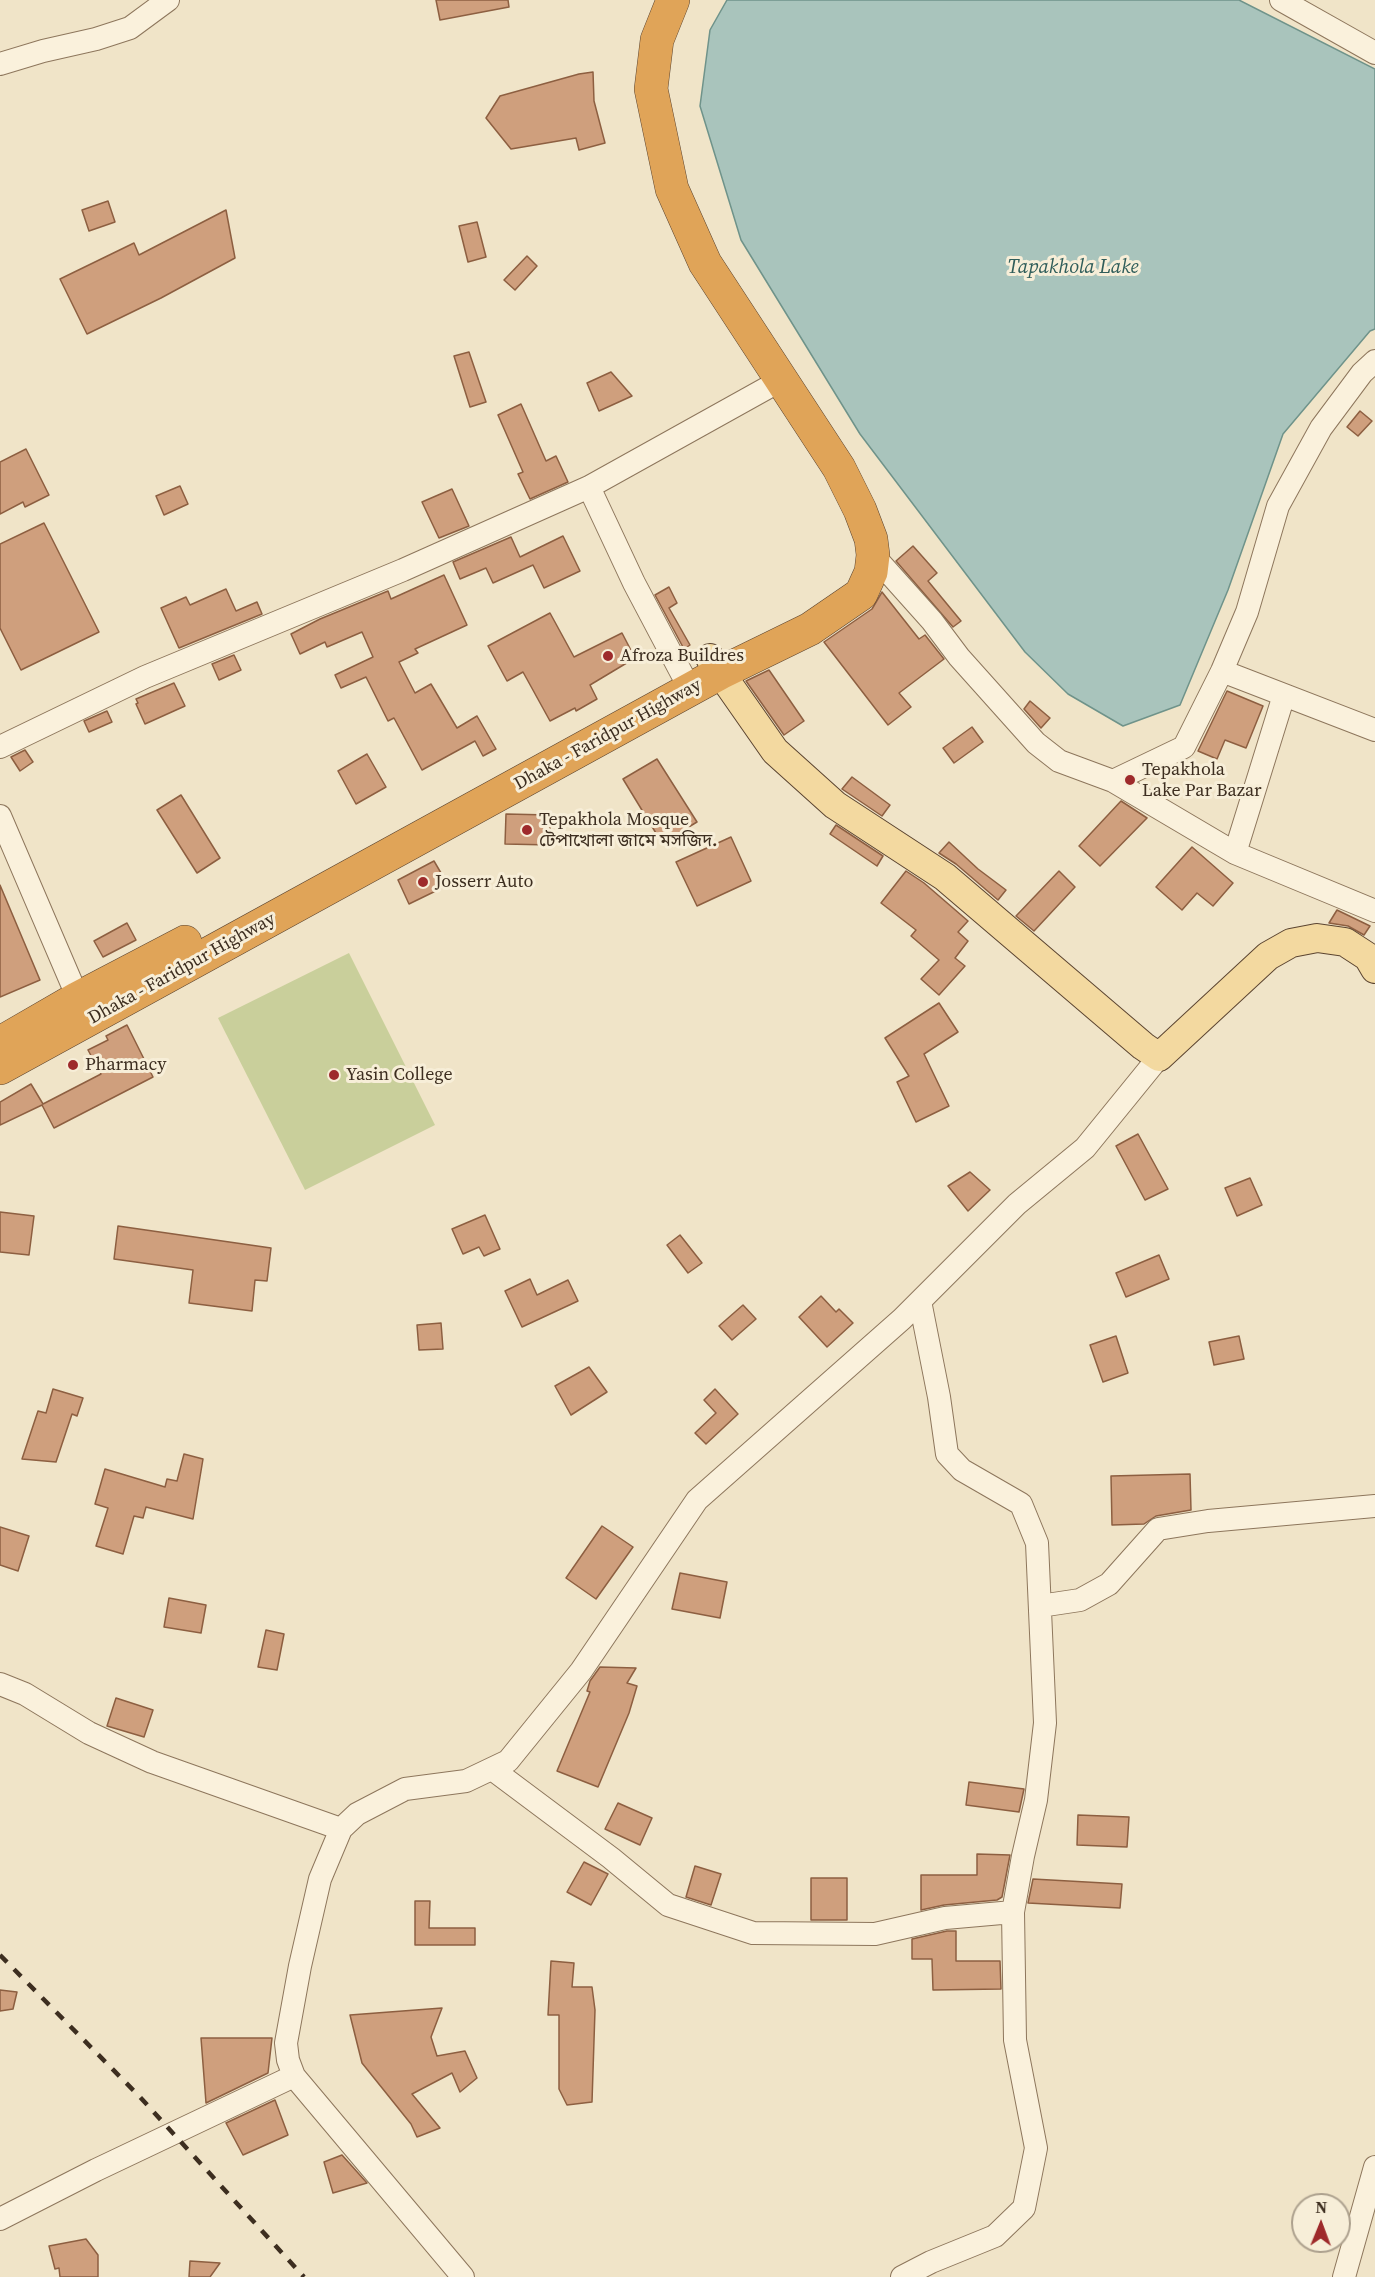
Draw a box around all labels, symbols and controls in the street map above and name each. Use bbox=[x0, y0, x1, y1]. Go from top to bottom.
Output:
water label: Tapakhola Lake bbox=[1007, 256, 1139, 280]
place label: Afroza Buildres bbox=[620, 645, 744, 667]
marker: Afroza Buildres bbox=[601, 649, 615, 663]
street label: Dhaka - Faridpur Highway bbox=[511, 675, 705, 795]
place label: Tepakhola Lake Par Bazar bbox=[1142, 759, 1262, 802]
marker: Tepakhola Lake Par Bazar bbox=[1123, 773, 1137, 787]
place label: Tepakhola Mosque টেপাখোলা জামে মসজিদ. bbox=[539, 809, 718, 852]
marker: Tepakhola Mosque টেপাখোলা জামে মসজিদ. bbox=[520, 823, 534, 837]
place label: Josserr Auto bbox=[435, 871, 533, 893]
marker: Josserr Auto bbox=[416, 875, 430, 889]
street label: Dhaka - Faridpur Highway bbox=[85, 909, 279, 1029]
place label: Pharmacy bbox=[85, 1054, 166, 1076]
marker: Pharmacy bbox=[66, 1058, 80, 1072]
place label: Yasin College bbox=[346, 1064, 453, 1086]
marker: Yasin College bbox=[327, 1068, 341, 1082]
north arrow bbox=[1291, 2193, 1351, 2253]
text: N bbox=[1315, 2196, 1327, 2218]

